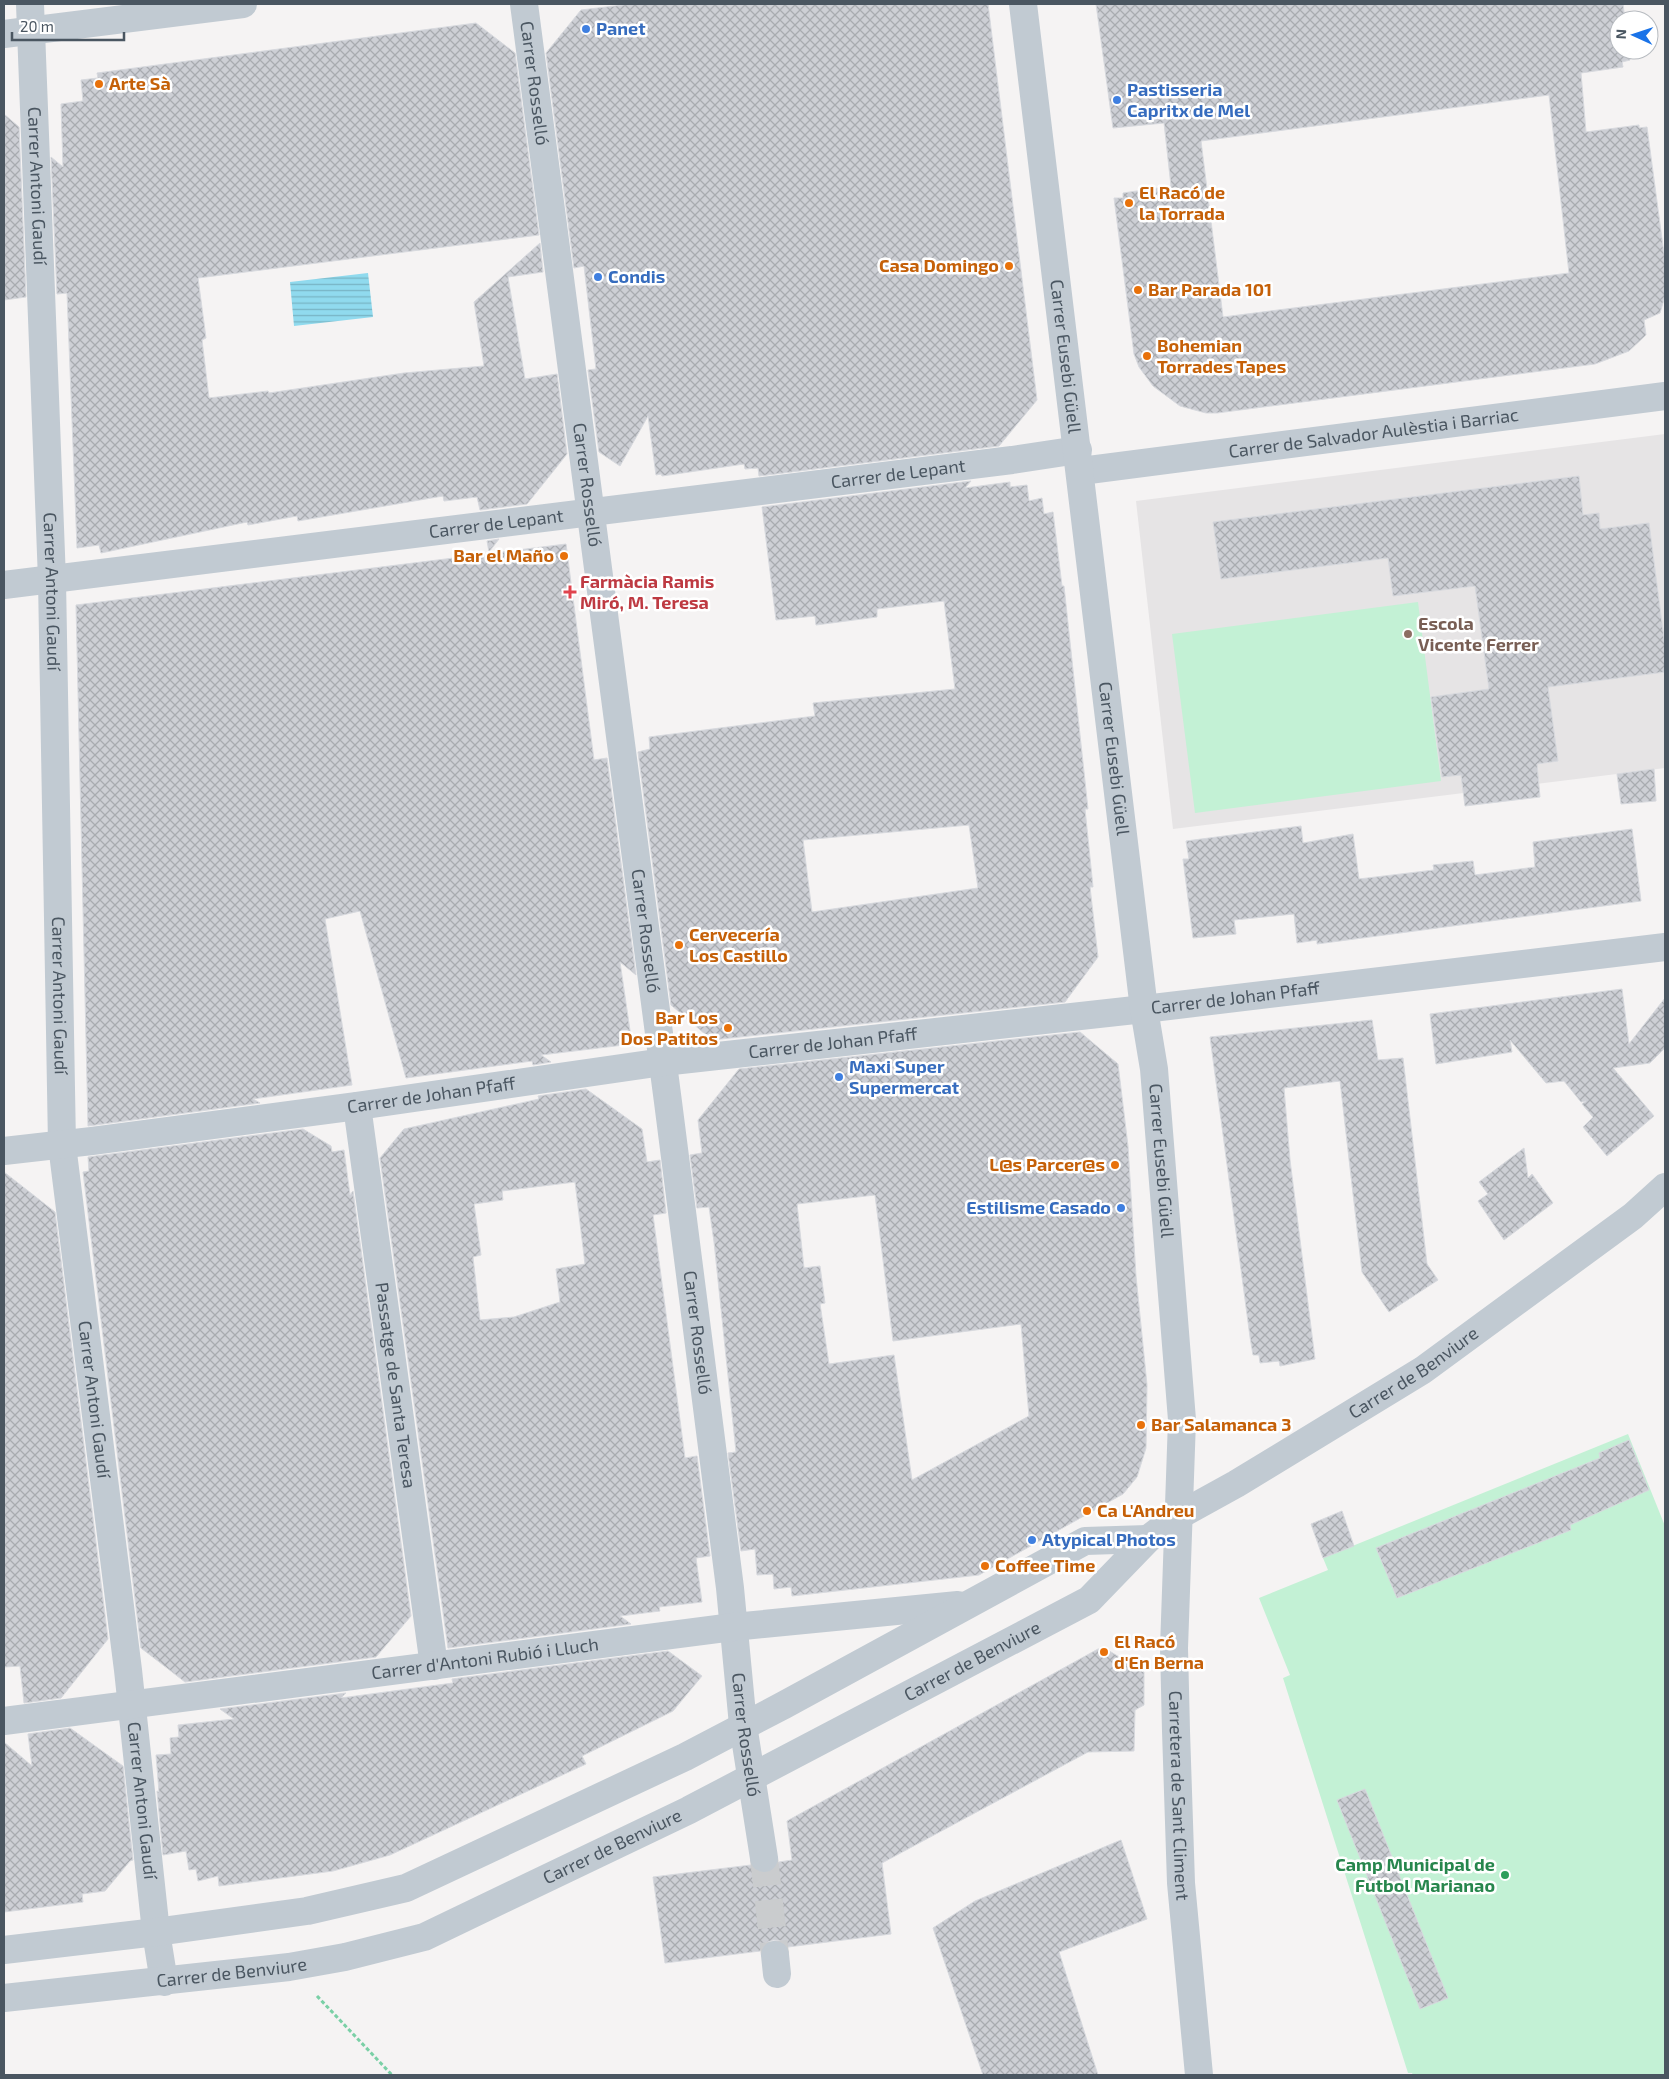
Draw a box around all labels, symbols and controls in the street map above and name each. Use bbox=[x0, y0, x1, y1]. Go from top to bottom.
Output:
scale bar bbox=[12, 10, 125, 42]
north arrow bbox=[1609, 10, 1659, 60]
text: 20 m bbox=[20, 17, 54, 35]
place label: Panet bbox=[596, 17, 646, 39]
street label: Carrer Rosselló bbox=[516, 20, 554, 147]
marker: Panet bbox=[580, 23, 592, 35]
text: N bbox=[1612, 29, 1629, 40]
place label: Arte Sà bbox=[109, 72, 171, 94]
marker: Arte Sà bbox=[93, 78, 105, 90]
place label: Pastisseria Capritx de Mel bbox=[1127, 78, 1250, 121]
marker: Pastisseria Capritx de Mel bbox=[1111, 94, 1123, 106]
street label: Carrer Antoni Gaudí bbox=[24, 106, 52, 266]
place label: El Racó de la Torrada bbox=[1139, 181, 1225, 224]
marker: El Racó de la Torrada bbox=[1123, 197, 1135, 209]
place label: Casa Domingo bbox=[879, 254, 999, 276]
marker: Casa Domingo bbox=[1003, 260, 1015, 272]
place label: Condis bbox=[608, 265, 665, 287]
marker: Condis bbox=[592, 271, 604, 283]
street label: Carrer Eusebi Güell bbox=[1046, 278, 1087, 435]
place label: Bar Parada 101 bbox=[1148, 278, 1272, 300]
marker: Bar Parada 101 bbox=[1132, 284, 1144, 296]
place label: Bohemian Torrades Tapes bbox=[1157, 334, 1286, 377]
marker: Bohemian Torrades Tapes bbox=[1141, 350, 1153, 362]
street label: Carrer de Salvador Aulèstia i Barriac bbox=[1227, 403, 1520, 462]
street label: Carrer Rosselló bbox=[569, 421, 607, 548]
street label: Carrer de Lepant bbox=[829, 454, 967, 492]
street label: Carrer de Lepant bbox=[428, 504, 565, 542]
street label: Carrer Antoni Gaudí bbox=[39, 512, 66, 671]
place label: Bar el Maño bbox=[453, 544, 554, 566]
marker: Bar el Maño bbox=[558, 550, 570, 562]
place label: Farmàcia Ramis Miró, M. Teresa bbox=[580, 570, 714, 613]
marker: Farmàcia Ramis Miró, M. Teresa bbox=[564, 586, 576, 598]
place label: Escola Vicente Ferrer bbox=[1418, 612, 1539, 655]
marker: Escola Vicente Ferrer bbox=[1402, 628, 1414, 640]
street label: Carrer Eusebi Güell bbox=[1095, 680, 1135, 837]
street label: Carrer Rosselló bbox=[628, 867, 666, 994]
street label: Carrer Antoni Gaudí bbox=[48, 916, 73, 1075]
place label: Cervecería Los Castillo bbox=[689, 923, 788, 966]
marker: Cervecería Los Castillo bbox=[673, 939, 685, 951]
street label: Carrer de Johan Pfaff bbox=[1150, 976, 1322, 1018]
place label: Bar Los Dos Patitos bbox=[620, 1006, 718, 1049]
marker: Bar Los Dos Patitos bbox=[722, 1022, 734, 1034]
street label: Carrer de Johan Pfaff bbox=[747, 1022, 920, 1063]
place label: Maxi Super Supermercat bbox=[849, 1055, 960, 1098]
street label: Carrer de Johan Pfaff bbox=[346, 1071, 518, 1117]
marker: Maxi Super Supermercat bbox=[833, 1071, 845, 1083]
street label: Carrer Eusebi Güell bbox=[1145, 1083, 1179, 1239]
place label: L@s Parcer@s bbox=[989, 1153, 1105, 1175]
marker: L@s Parcer@s bbox=[1109, 1159, 1121, 1171]
place label: Estilisme Casado bbox=[966, 1196, 1111, 1218]
marker: Estilisme Casado bbox=[1115, 1202, 1127, 1214]
street label: Carrer Rosselló bbox=[680, 1269, 717, 1396]
street label: Passatge de Santa Teresa bbox=[371, 1281, 421, 1490]
street label: Carrer Antoni Gaudí bbox=[74, 1319, 116, 1480]
street label: Carrer de Benviure bbox=[1344, 1321, 1482, 1423]
place label: Bar Salamanca 3 bbox=[1151, 1413, 1291, 1435]
marker: Bar Salamanca 3 bbox=[1135, 1419, 1147, 1431]
place label: Ca L'Andreu bbox=[1097, 1499, 1195, 1521]
marker: Ca L'Andreu bbox=[1081, 1505, 1093, 1517]
place label: Atypical Photos bbox=[1042, 1528, 1176, 1550]
marker: Atypical Photos bbox=[1026, 1534, 1038, 1546]
place label: Coffee Time bbox=[995, 1554, 1095, 1576]
marker: Coffee Time bbox=[979, 1560, 991, 1572]
street label: Carrer de Benviure bbox=[900, 1615, 1044, 1705]
place label: El Racó d'En Berna bbox=[1114, 1630, 1204, 1673]
street label: Carrer d'Antoni Rubió i Lluch bbox=[370, 1632, 600, 1684]
marker: El Racó d'En Berna bbox=[1098, 1646, 1110, 1658]
street label: Carrer Rosselló bbox=[728, 1672, 766, 1798]
street label: Carretera de Sant Climent bbox=[1165, 1690, 1195, 1902]
street label: Carrer Antoni Gaudí bbox=[124, 1721, 162, 1881]
street label: Carrer de Benviure bbox=[539, 1803, 685, 1888]
place label: Camp Municipal de Futbol Marianao bbox=[1335, 1853, 1495, 1896]
marker: Camp Municipal de Futbol Marianao bbox=[1499, 1869, 1511, 1881]
street label: Carrer de Benviure bbox=[155, 1952, 308, 1991]

